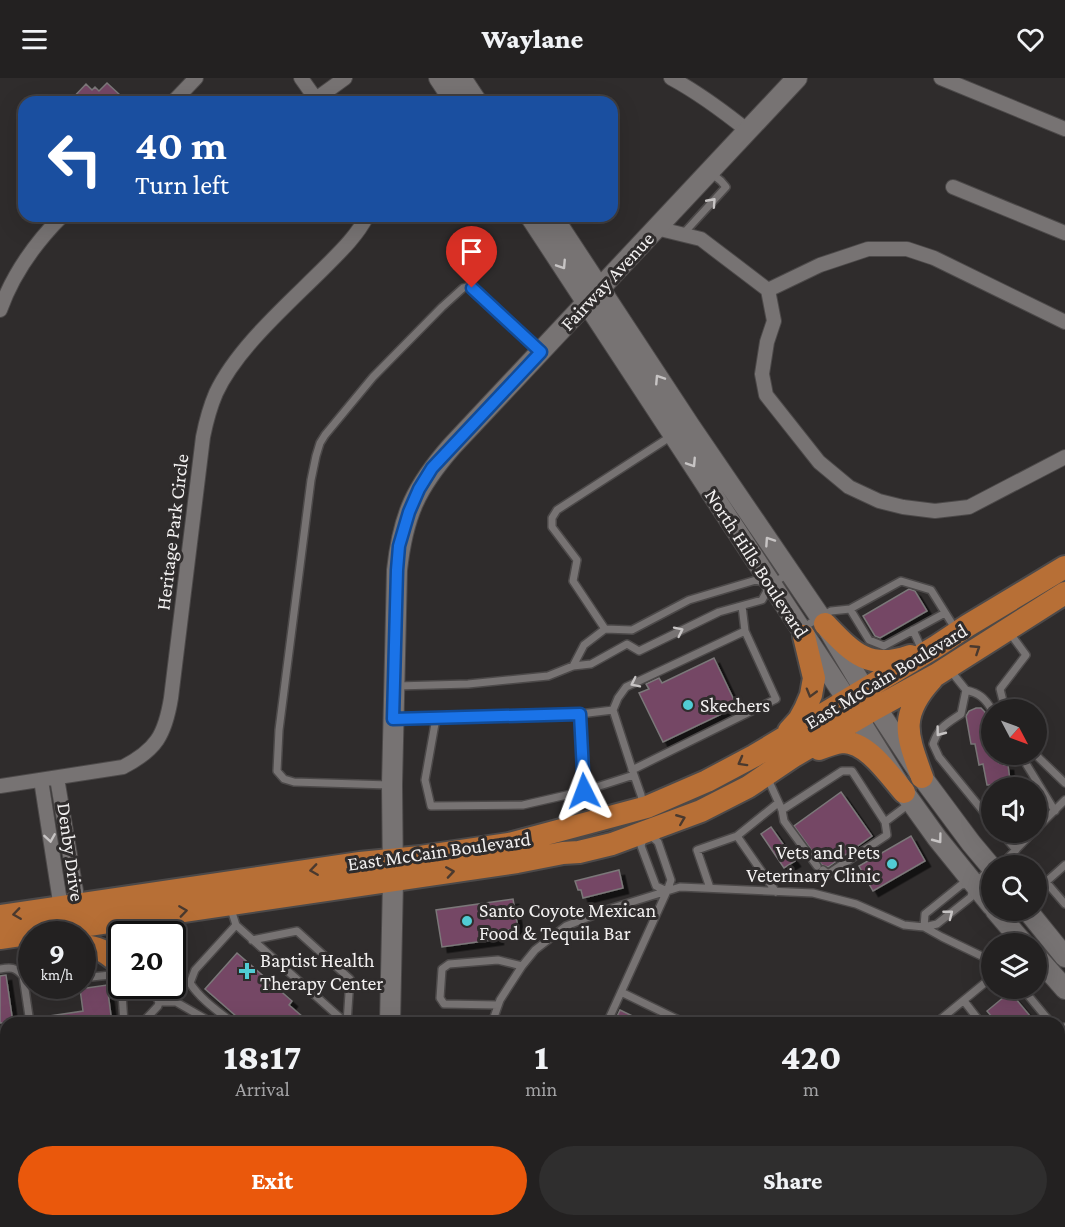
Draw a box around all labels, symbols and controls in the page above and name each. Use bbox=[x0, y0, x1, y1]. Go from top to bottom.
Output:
icon: menu bbox=[18, 23, 51, 56]
icon: heart bbox=[1014, 23, 1047, 56]
text: Waylane bbox=[482, 24, 583, 54]
icon: left bbox=[36, 120, 114, 198]
text: 40 m bbox=[135, 121, 227, 168]
text: Turn left bbox=[135, 170, 229, 200]
one-way arrow bbox=[705, 198, 716, 209]
pin bbox=[446, 226, 497, 288]
street label: Fairway Avenue bbox=[556, 227, 659, 336]
icon: arrive bbox=[455, 235, 488, 268]
one-way arrow bbox=[554, 259, 566, 269]
one-way arrow bbox=[656, 375, 667, 386]
street label: Heritage Park Circle bbox=[151, 452, 194, 612]
one-way arrow bbox=[685, 456, 696, 467]
street label: North Hills Boulevard bbox=[701, 485, 814, 642]
one-way arrow bbox=[765, 536, 776, 547]
street label: East McCain Boulevard bbox=[801, 619, 971, 733]
one-way arrow bbox=[673, 627, 684, 639]
one-way arrow bbox=[970, 645, 981, 656]
one-way arrow bbox=[630, 675, 641, 687]
one-way arrow bbox=[805, 688, 818, 698]
place label: Skechers bbox=[700, 694, 770, 716]
marker: Skechers bbox=[681, 698, 695, 712]
north arrow bbox=[981, 699, 1047, 765]
map controls bbox=[981, 699, 1047, 999]
one-way arrow bbox=[936, 725, 947, 736]
one-way arrow bbox=[738, 755, 748, 767]
position arrow bbox=[552, 759, 616, 823]
button: sound bbox=[981, 777, 1047, 843]
street label: Denby Drive bbox=[52, 801, 89, 903]
one-way arrow bbox=[674, 814, 685, 826]
street label: East McCain Boulevard bbox=[346, 827, 533, 875]
one-way arrow bbox=[931, 833, 942, 844]
one-way arrow bbox=[43, 834, 55, 843]
place label: Vets and Pets Veterinary Clinic bbox=[746, 841, 881, 887]
button: search bbox=[981, 855, 1047, 921]
marker: Vets and Pets Veterinary Clinic bbox=[885, 857, 899, 871]
one-way arrow bbox=[309, 863, 318, 875]
one-way arrow bbox=[446, 866, 455, 878]
place label: Santo Coyote Mexican Food & Tequila Bar bbox=[479, 899, 656, 945]
one-way arrow bbox=[178, 905, 187, 917]
one-way arrow bbox=[13, 907, 22, 919]
one-way arrow bbox=[942, 911, 953, 922]
marker: Santo Coyote Mexican Food & Tequila Bar bbox=[460, 914, 474, 928]
speed limit sign: 20 bbox=[108, 921, 186, 999]
button: layers bbox=[981, 933, 1047, 999]
text: 9 bbox=[49, 936, 65, 969]
place label: Baptist Health Therapy Center bbox=[260, 949, 383, 995]
marker: Baptist Health Therapy Center bbox=[238, 962, 256, 980]
text: km/h bbox=[41, 967, 73, 983]
text: 18:17 bbox=[223, 1037, 302, 1077]
text: 1 bbox=[534, 1037, 548, 1077]
text: 420 bbox=[781, 1037, 841, 1077]
text: Arrival bbox=[235, 1078, 290, 1100]
text: min bbox=[525, 1078, 557, 1100]
text: m bbox=[803, 1078, 819, 1100]
button: Exit bbox=[18, 1146, 527, 1215]
button: Share bbox=[539, 1146, 1047, 1215]

